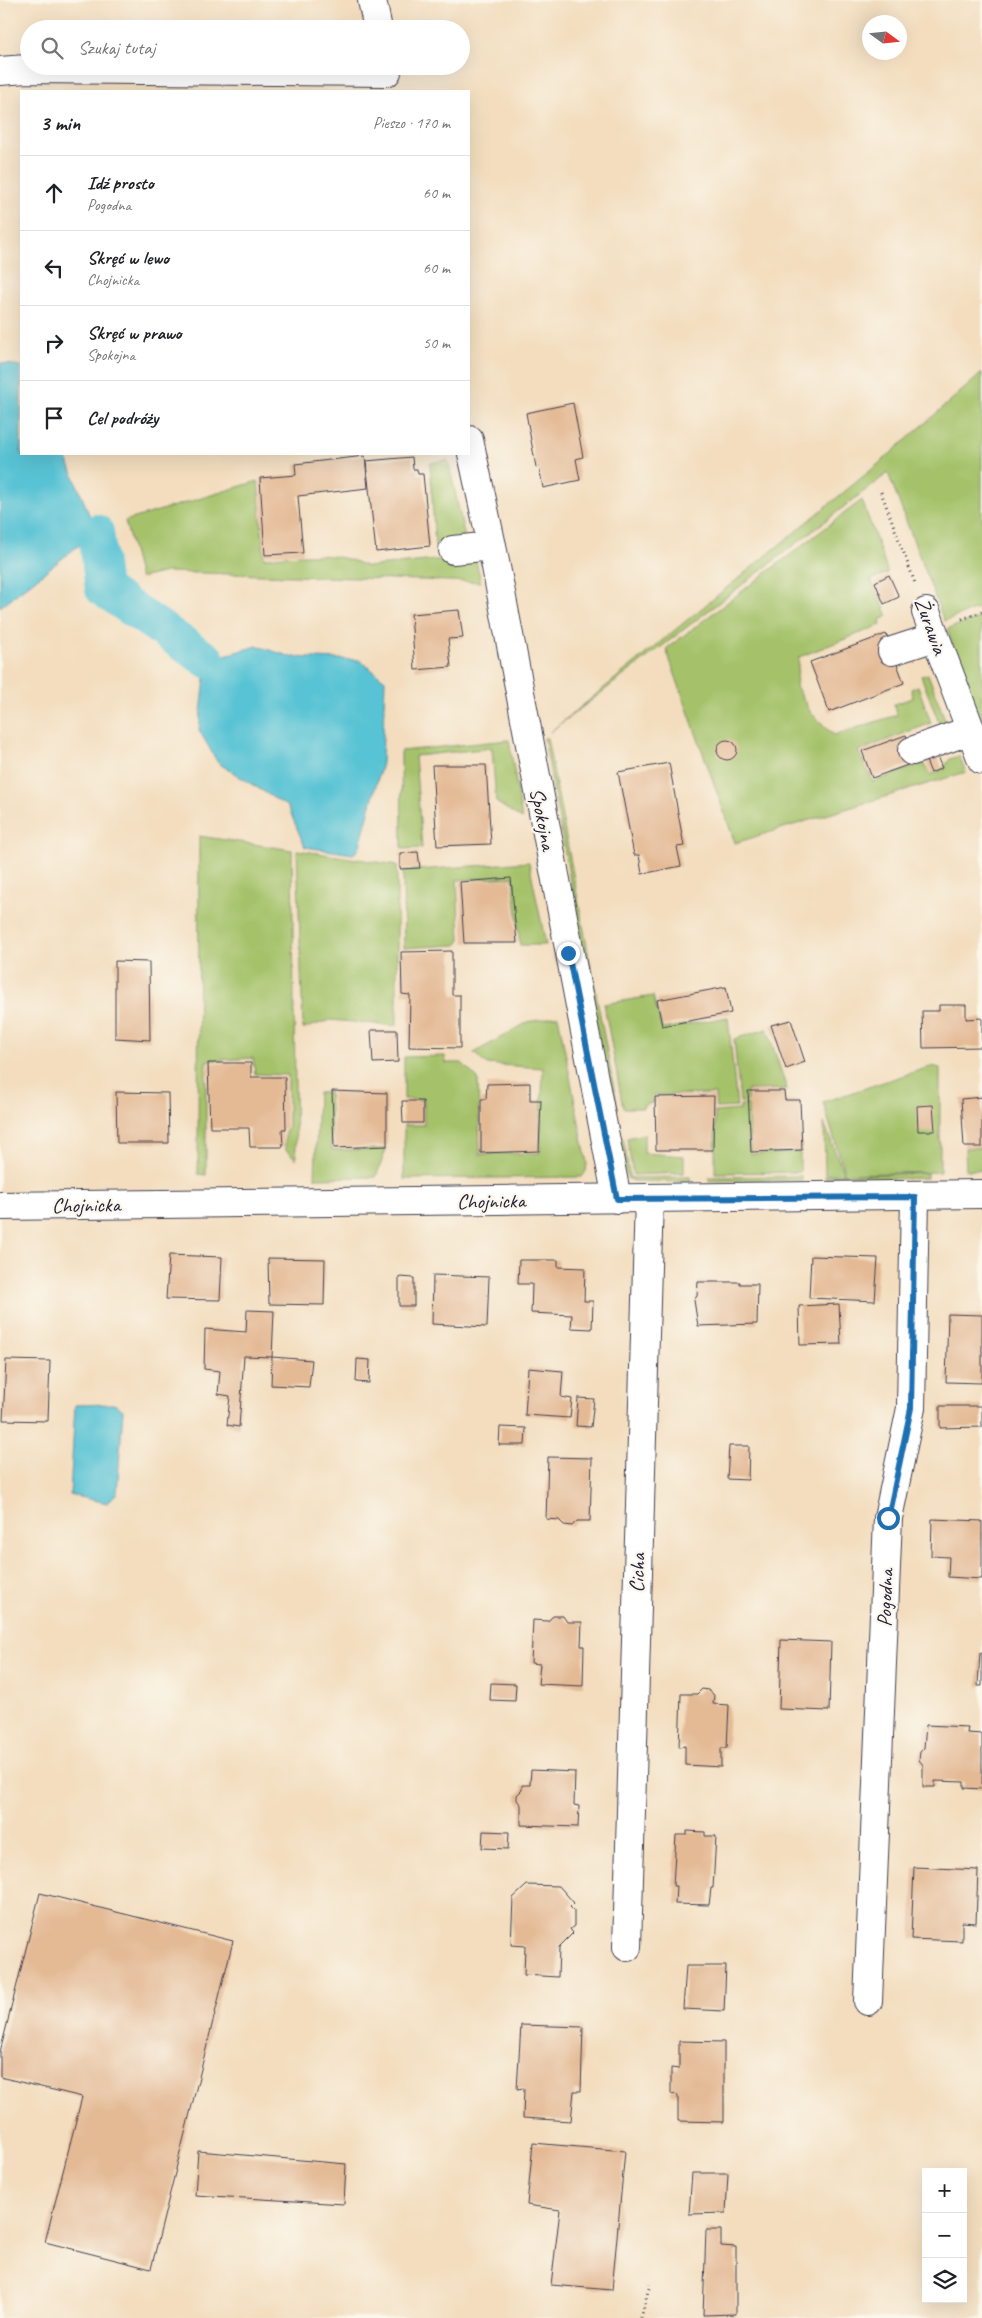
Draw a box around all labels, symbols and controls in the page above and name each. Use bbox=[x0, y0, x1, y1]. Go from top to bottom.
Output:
north arrow bbox=[862, 15, 907, 60]
search box bbox=[20, 20, 470, 75]
icon: search bbox=[38, 34, 66, 62]
text: Szukaj tutaj bbox=[78, 36, 155, 60]
text: 3 min bbox=[40, 110, 80, 136]
text: Pieszo · 170 m bbox=[373, 113, 450, 133]
text: Idź prosto bbox=[87, 171, 154, 195]
icon: ahead bbox=[40, 179, 68, 207]
text: 60 m bbox=[423, 183, 450, 203]
text: Pogodna bbox=[87, 195, 131, 215]
text: Skręć w lewo bbox=[87, 246, 169, 270]
icon: left bbox=[40, 254, 68, 282]
text: 60 m bbox=[423, 258, 450, 278]
text: Chojnicka bbox=[87, 270, 139, 290]
text: Skręć w prawo bbox=[87, 321, 182, 345]
icon: right bbox=[40, 329, 68, 357]
text: 50 m bbox=[423, 333, 450, 353]
text: Spokojna bbox=[87, 345, 135, 365]
icon: arrive bbox=[40, 404, 68, 432]
text: Cel podróży bbox=[87, 406, 158, 430]
street label: Żurawia bbox=[909, 594, 954, 660]
street label: Spokojna bbox=[524, 786, 562, 855]
route end bbox=[557, 942, 580, 965]
street label: Chojnicka bbox=[457, 1187, 528, 1215]
street label: Chojnicka bbox=[52, 1191, 123, 1219]
route start bbox=[877, 1507, 900, 1530]
street label: Cicha bbox=[623, 1551, 651, 1593]
street label: Pogodna bbox=[871, 1566, 899, 1627]
map controls bbox=[922, 2168, 967, 2303]
button: + bbox=[922, 2168, 967, 2213]
button: − bbox=[922, 2213, 967, 2258]
button: layers bbox=[922, 2258, 967, 2303]

